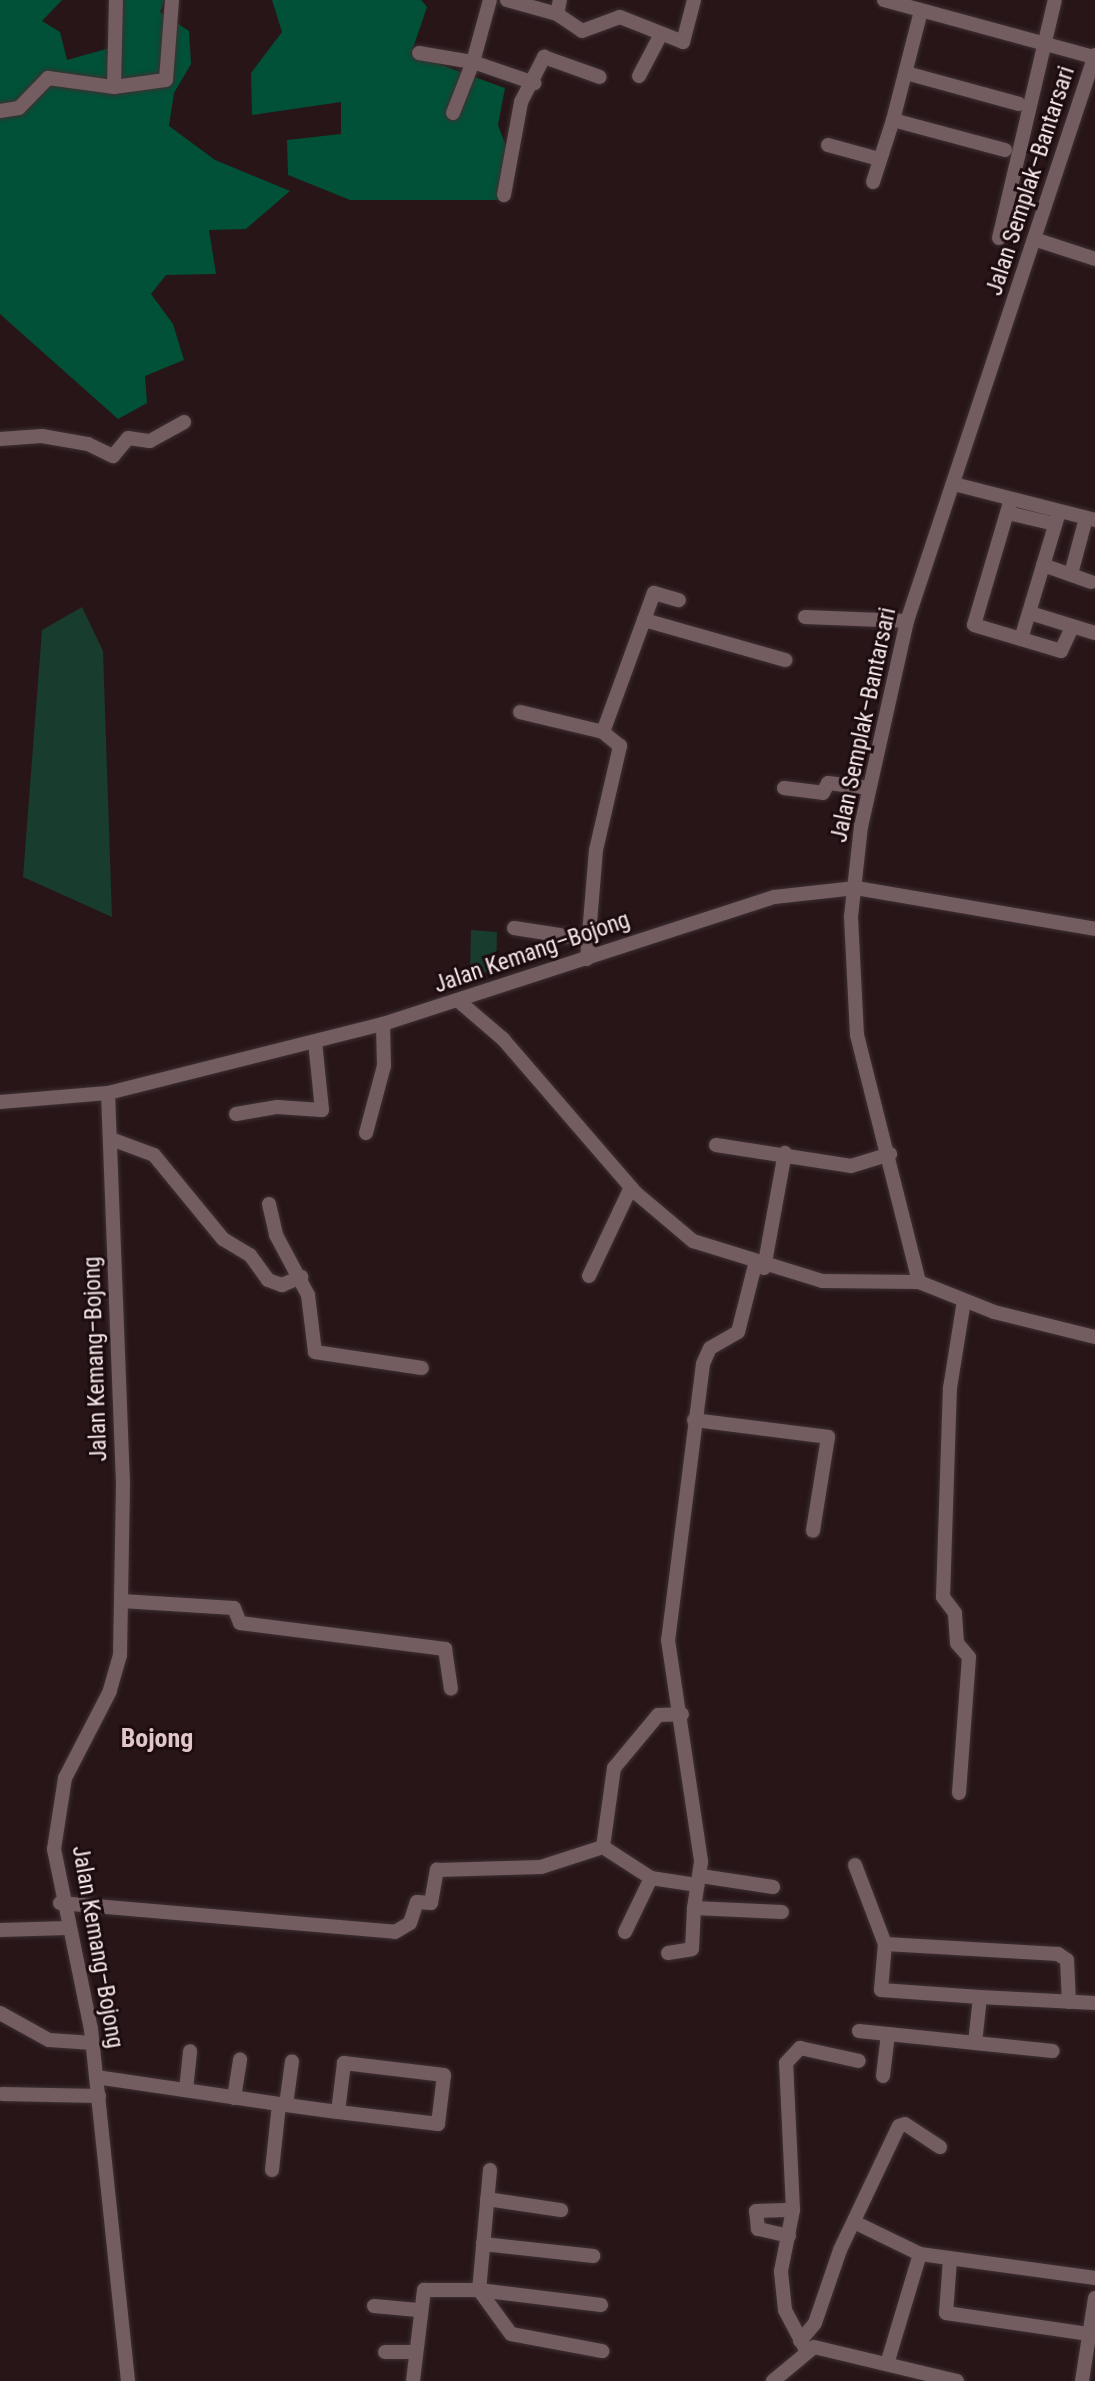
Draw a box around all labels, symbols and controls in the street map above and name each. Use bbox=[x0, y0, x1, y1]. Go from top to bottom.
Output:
street label: Jalan Semplak–Bantarsari bbox=[981, 63, 1081, 299]
street label: Jalan Semplak–Bantarsari bbox=[826, 605, 902, 845]
street label: Jalan Kemang–Bojong bbox=[431, 907, 633, 999]
street label: Jalan Kemang–Bojong bbox=[79, 1256, 113, 1462]
district label: Bojong bbox=[121, 1723, 193, 1755]
street label: Jalan Kemang–Bojong bbox=[66, 1844, 128, 2050]

